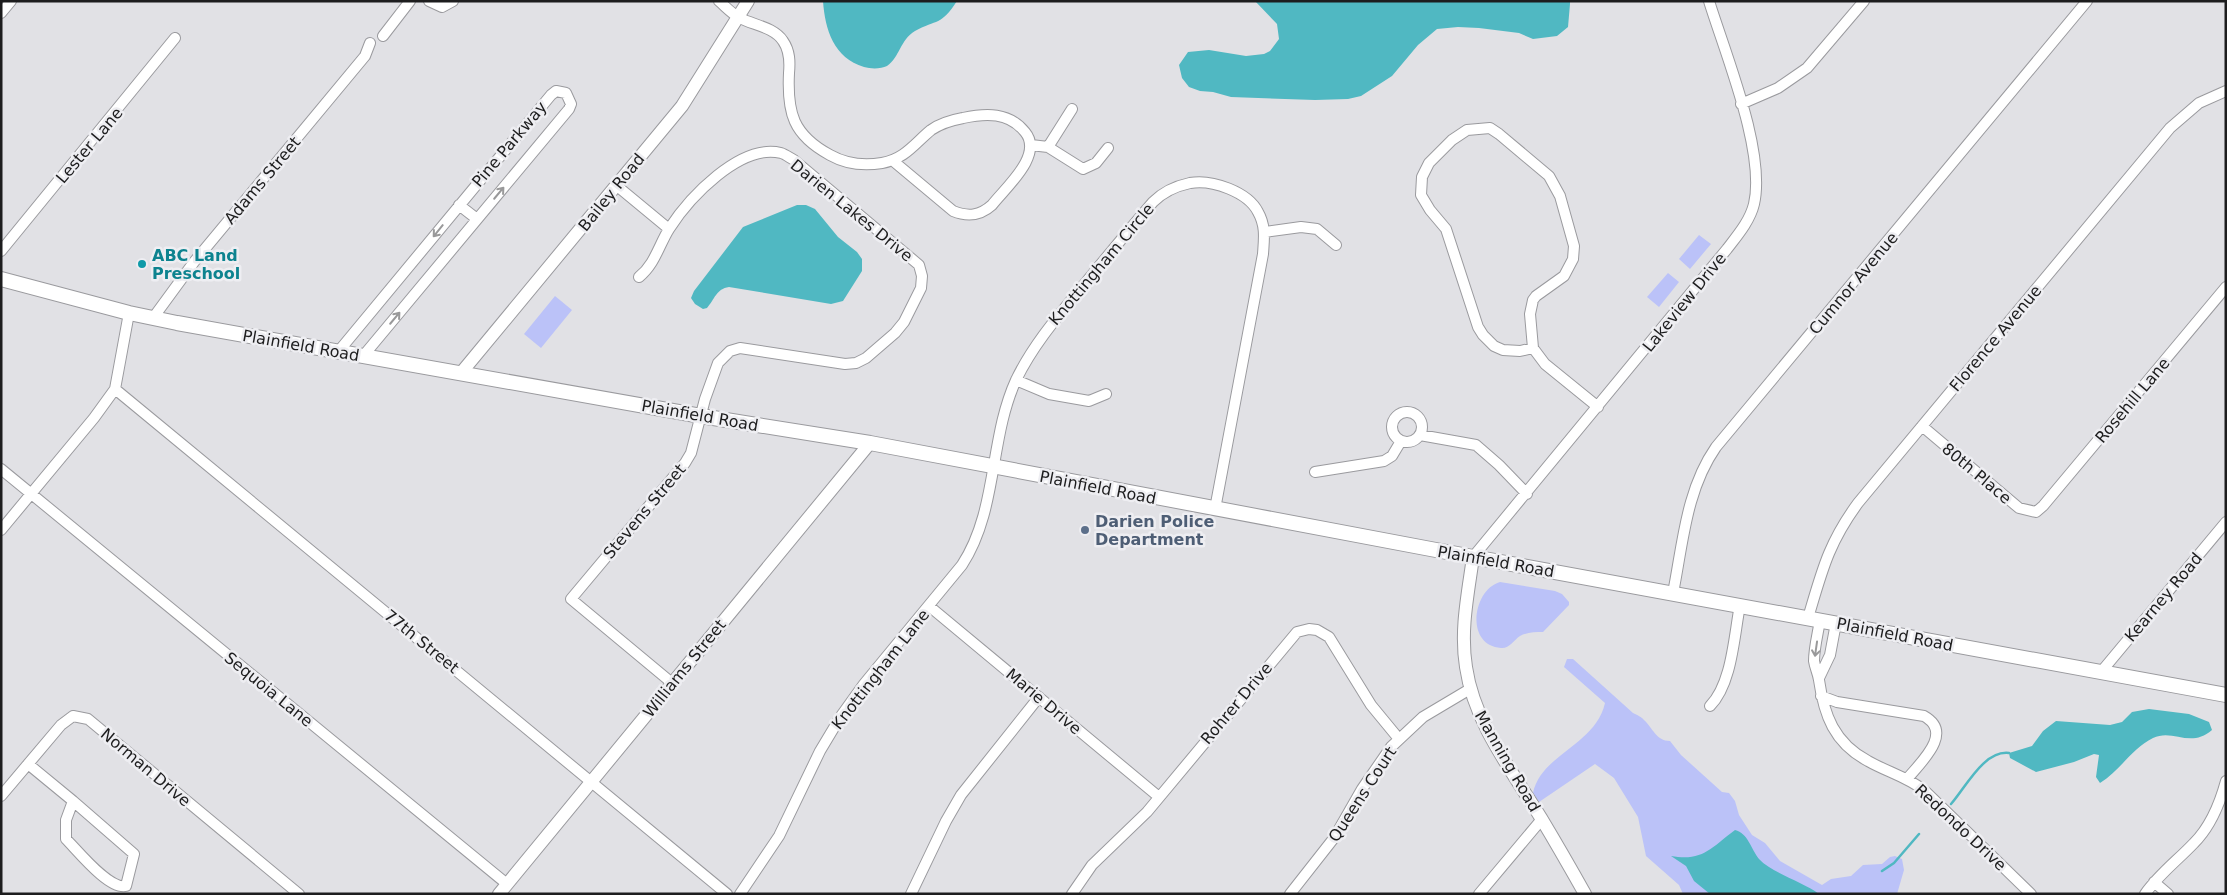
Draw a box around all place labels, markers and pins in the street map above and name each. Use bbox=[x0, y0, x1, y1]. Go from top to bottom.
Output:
place label: ABC Land Preschool bbox=[152, 246, 240, 283]
marker: ABC Land Preschool bbox=[136, 258, 148, 270]
place label: Darien Police Department bbox=[1095, 512, 1214, 549]
marker: Darien Police Department bbox=[1079, 524, 1091, 536]

